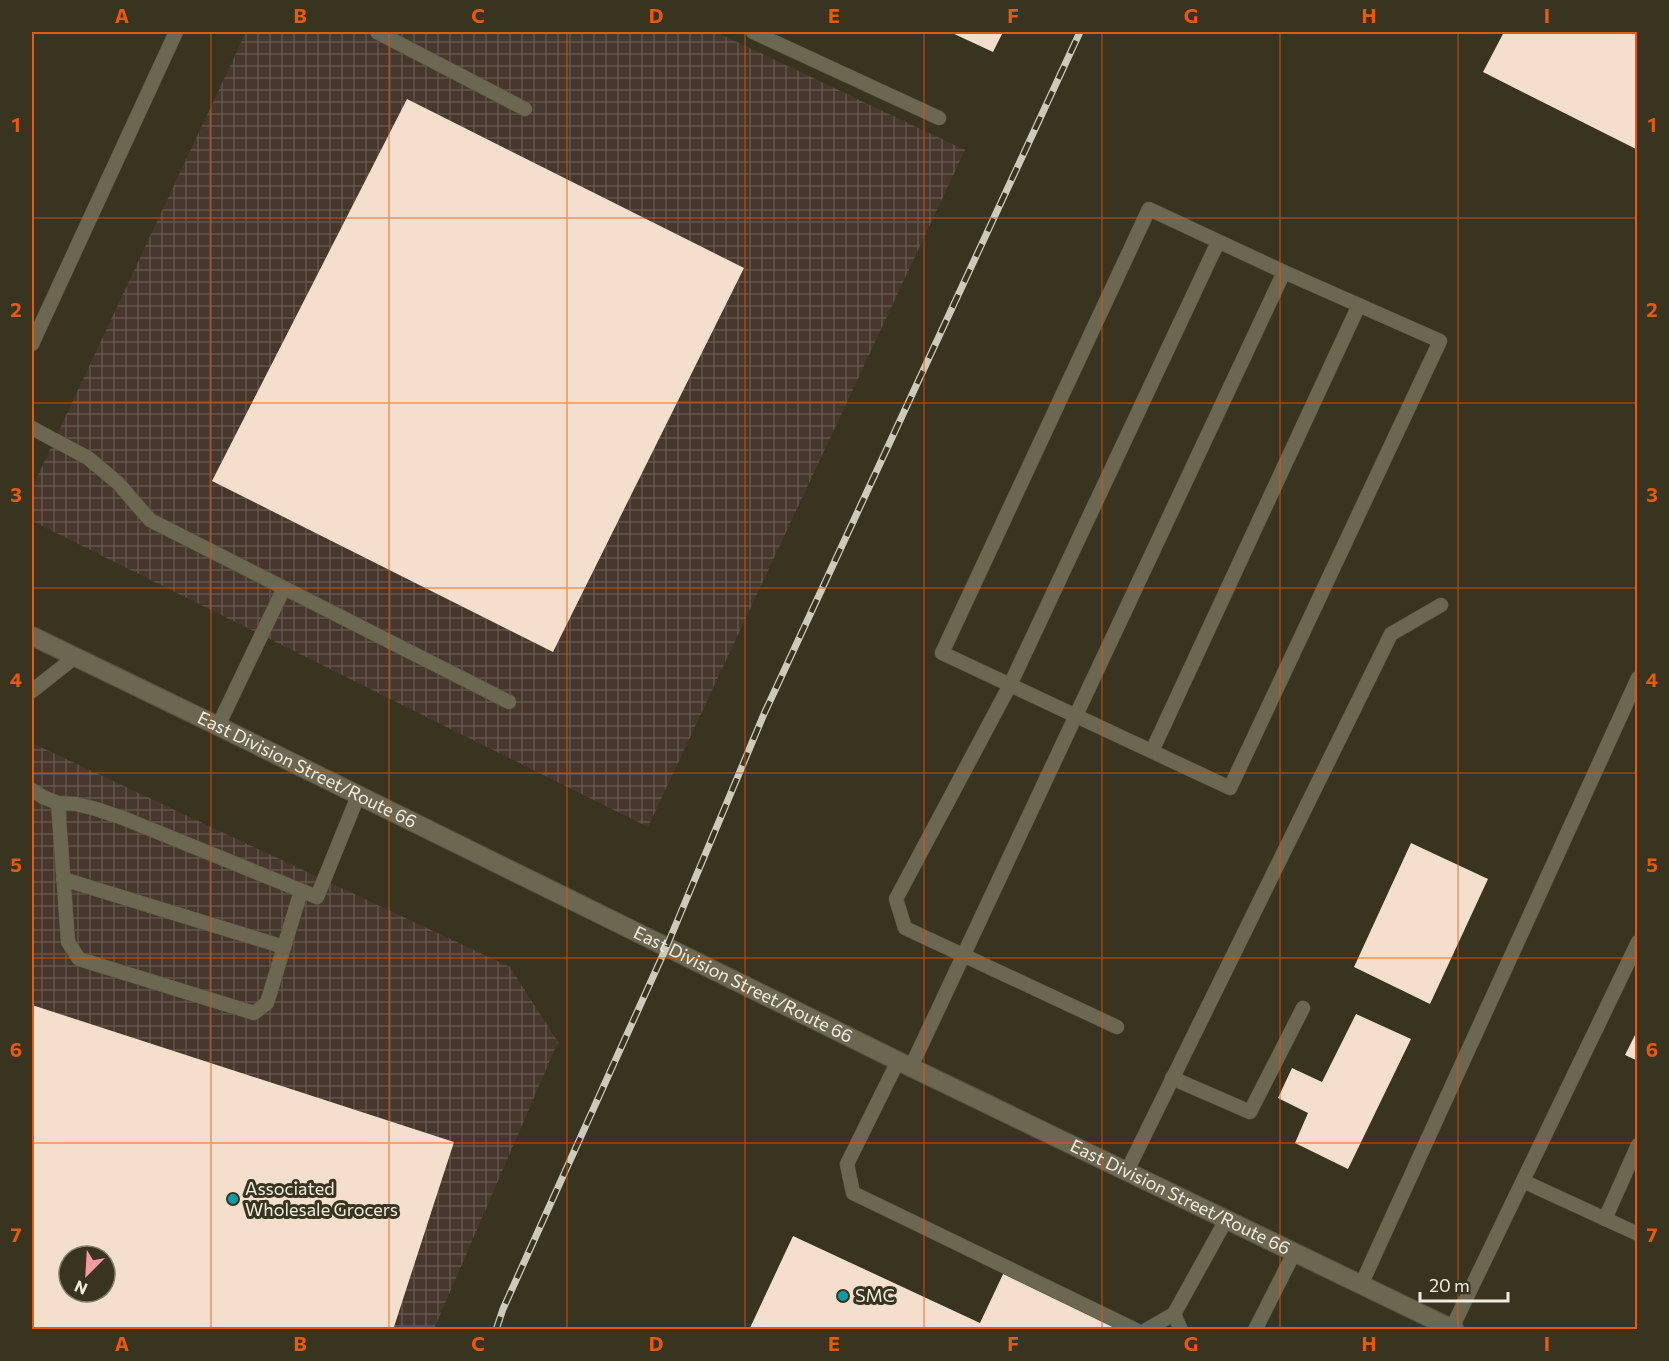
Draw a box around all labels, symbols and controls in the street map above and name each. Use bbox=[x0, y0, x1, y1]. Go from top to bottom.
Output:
text: A bbox=[115, 3, 129, 27]
text: B bbox=[293, 3, 307, 27]
text: C bbox=[471, 3, 485, 27]
text: D bbox=[649, 3, 663, 27]
text: E bbox=[828, 3, 840, 27]
text: F bbox=[1007, 3, 1019, 27]
text: G bbox=[1184, 3, 1198, 27]
text: H bbox=[1362, 3, 1377, 27]
text: I bbox=[1544, 3, 1550, 27]
text: 1 bbox=[11, 112, 21, 136]
text: 1 bbox=[1647, 112, 1657, 136]
text: 2 bbox=[10, 297, 22, 321]
text: 2 bbox=[1646, 297, 1658, 321]
text: 3 bbox=[10, 482, 22, 506]
text: 3 bbox=[1646, 482, 1658, 506]
text: 4 bbox=[10, 667, 22, 691]
text: 4 bbox=[1646, 667, 1658, 691]
street label: East Division Street/Route 66 bbox=[194, 706, 421, 832]
text: 5 bbox=[10, 852, 22, 876]
text: 5 bbox=[1646, 852, 1658, 876]
street label: East Division Street/Route 66 bbox=[630, 921, 857, 1047]
text: 6 bbox=[10, 1037, 22, 1061]
text: 6 bbox=[1646, 1037, 1658, 1061]
street label: East Division Street/Route 66 bbox=[1067, 1134, 1294, 1259]
place label: Associated Wholesale Grocers bbox=[245, 1177, 398, 1220]
marker: Associated Wholesale Grocers bbox=[226, 1192, 240, 1206]
text: 7 bbox=[11, 1222, 22, 1246]
text: 7 bbox=[1647, 1222, 1658, 1246]
north arrow bbox=[57, 1244, 117, 1304]
scale bar bbox=[1420, 1265, 1508, 1303]
text: 20 m bbox=[1429, 1274, 1470, 1296]
text: N bbox=[71, 1277, 90, 1299]
place label: SMC bbox=[855, 1284, 895, 1306]
marker: SMC bbox=[836, 1289, 850, 1303]
text: A bbox=[115, 1331, 129, 1355]
text: B bbox=[293, 1331, 307, 1355]
text: C bbox=[471, 1331, 485, 1355]
text: D bbox=[649, 1331, 663, 1355]
text: E bbox=[828, 1331, 840, 1355]
text: F bbox=[1007, 1331, 1019, 1355]
text: G bbox=[1184, 1331, 1198, 1355]
text: H bbox=[1362, 1331, 1377, 1355]
text: I bbox=[1544, 1331, 1550, 1355]

